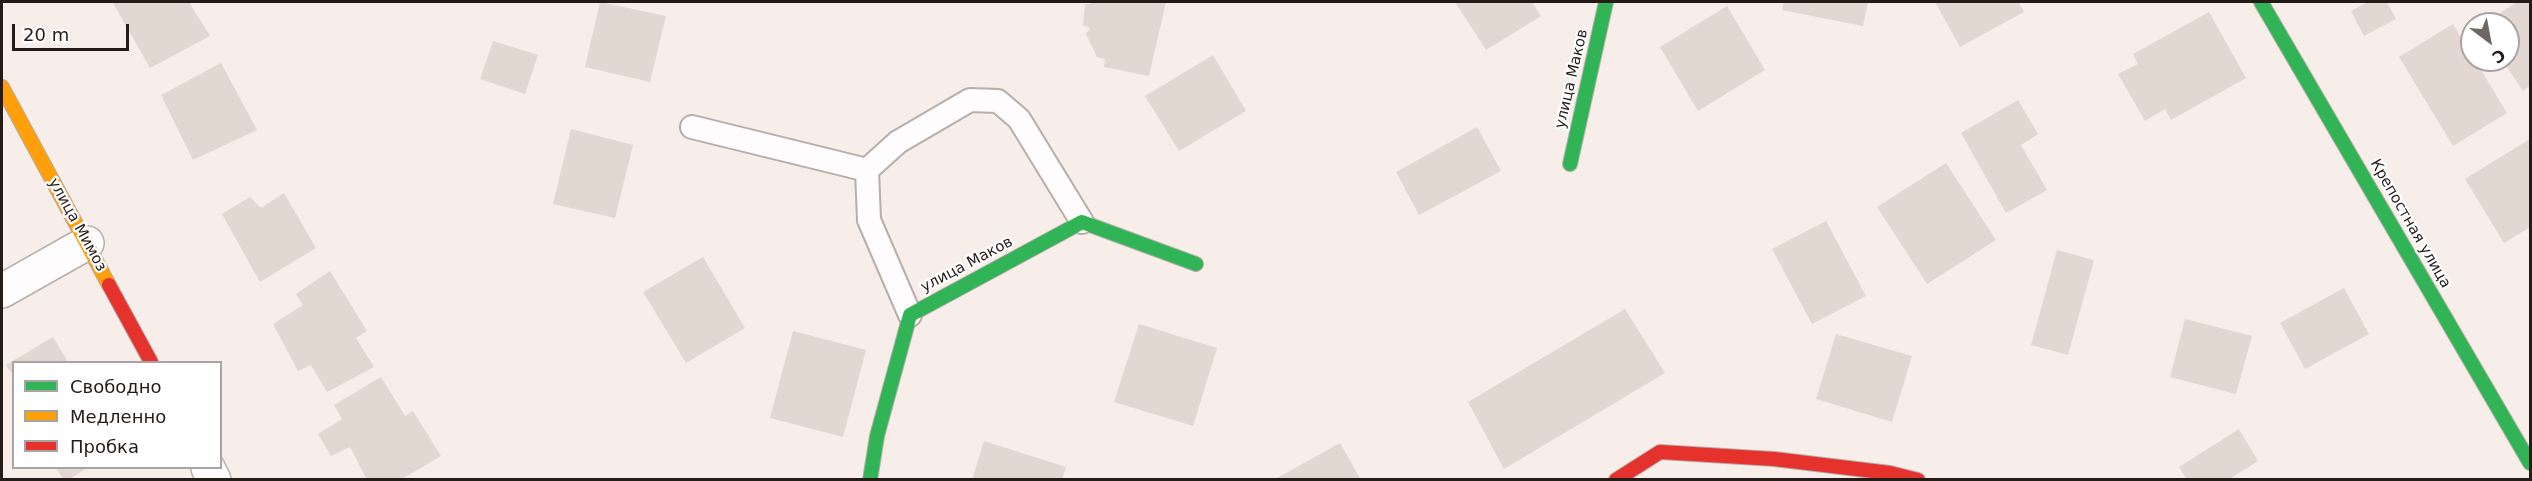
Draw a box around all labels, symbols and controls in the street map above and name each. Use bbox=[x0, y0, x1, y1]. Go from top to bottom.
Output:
scale bar bbox=[15, 12, 132, 50]
north arrow bbox=[2460, 12, 2520, 72]
text: 20 m bbox=[23, 24, 69, 45]
street label: улица Маков bbox=[1552, 27, 1592, 131]
text: С bbox=[2489, 45, 2509, 67]
street label: Крепостная улица bbox=[2366, 156, 2454, 292]
street label: улица Мимоз bbox=[44, 175, 110, 275]
street label: улица Маков bbox=[918, 233, 1016, 297]
legend bbox=[12, 361, 222, 469]
text: Свободно bbox=[70, 376, 162, 397]
text: Медленно bbox=[70, 406, 166, 427]
text: Пробка bbox=[70, 436, 139, 457]

